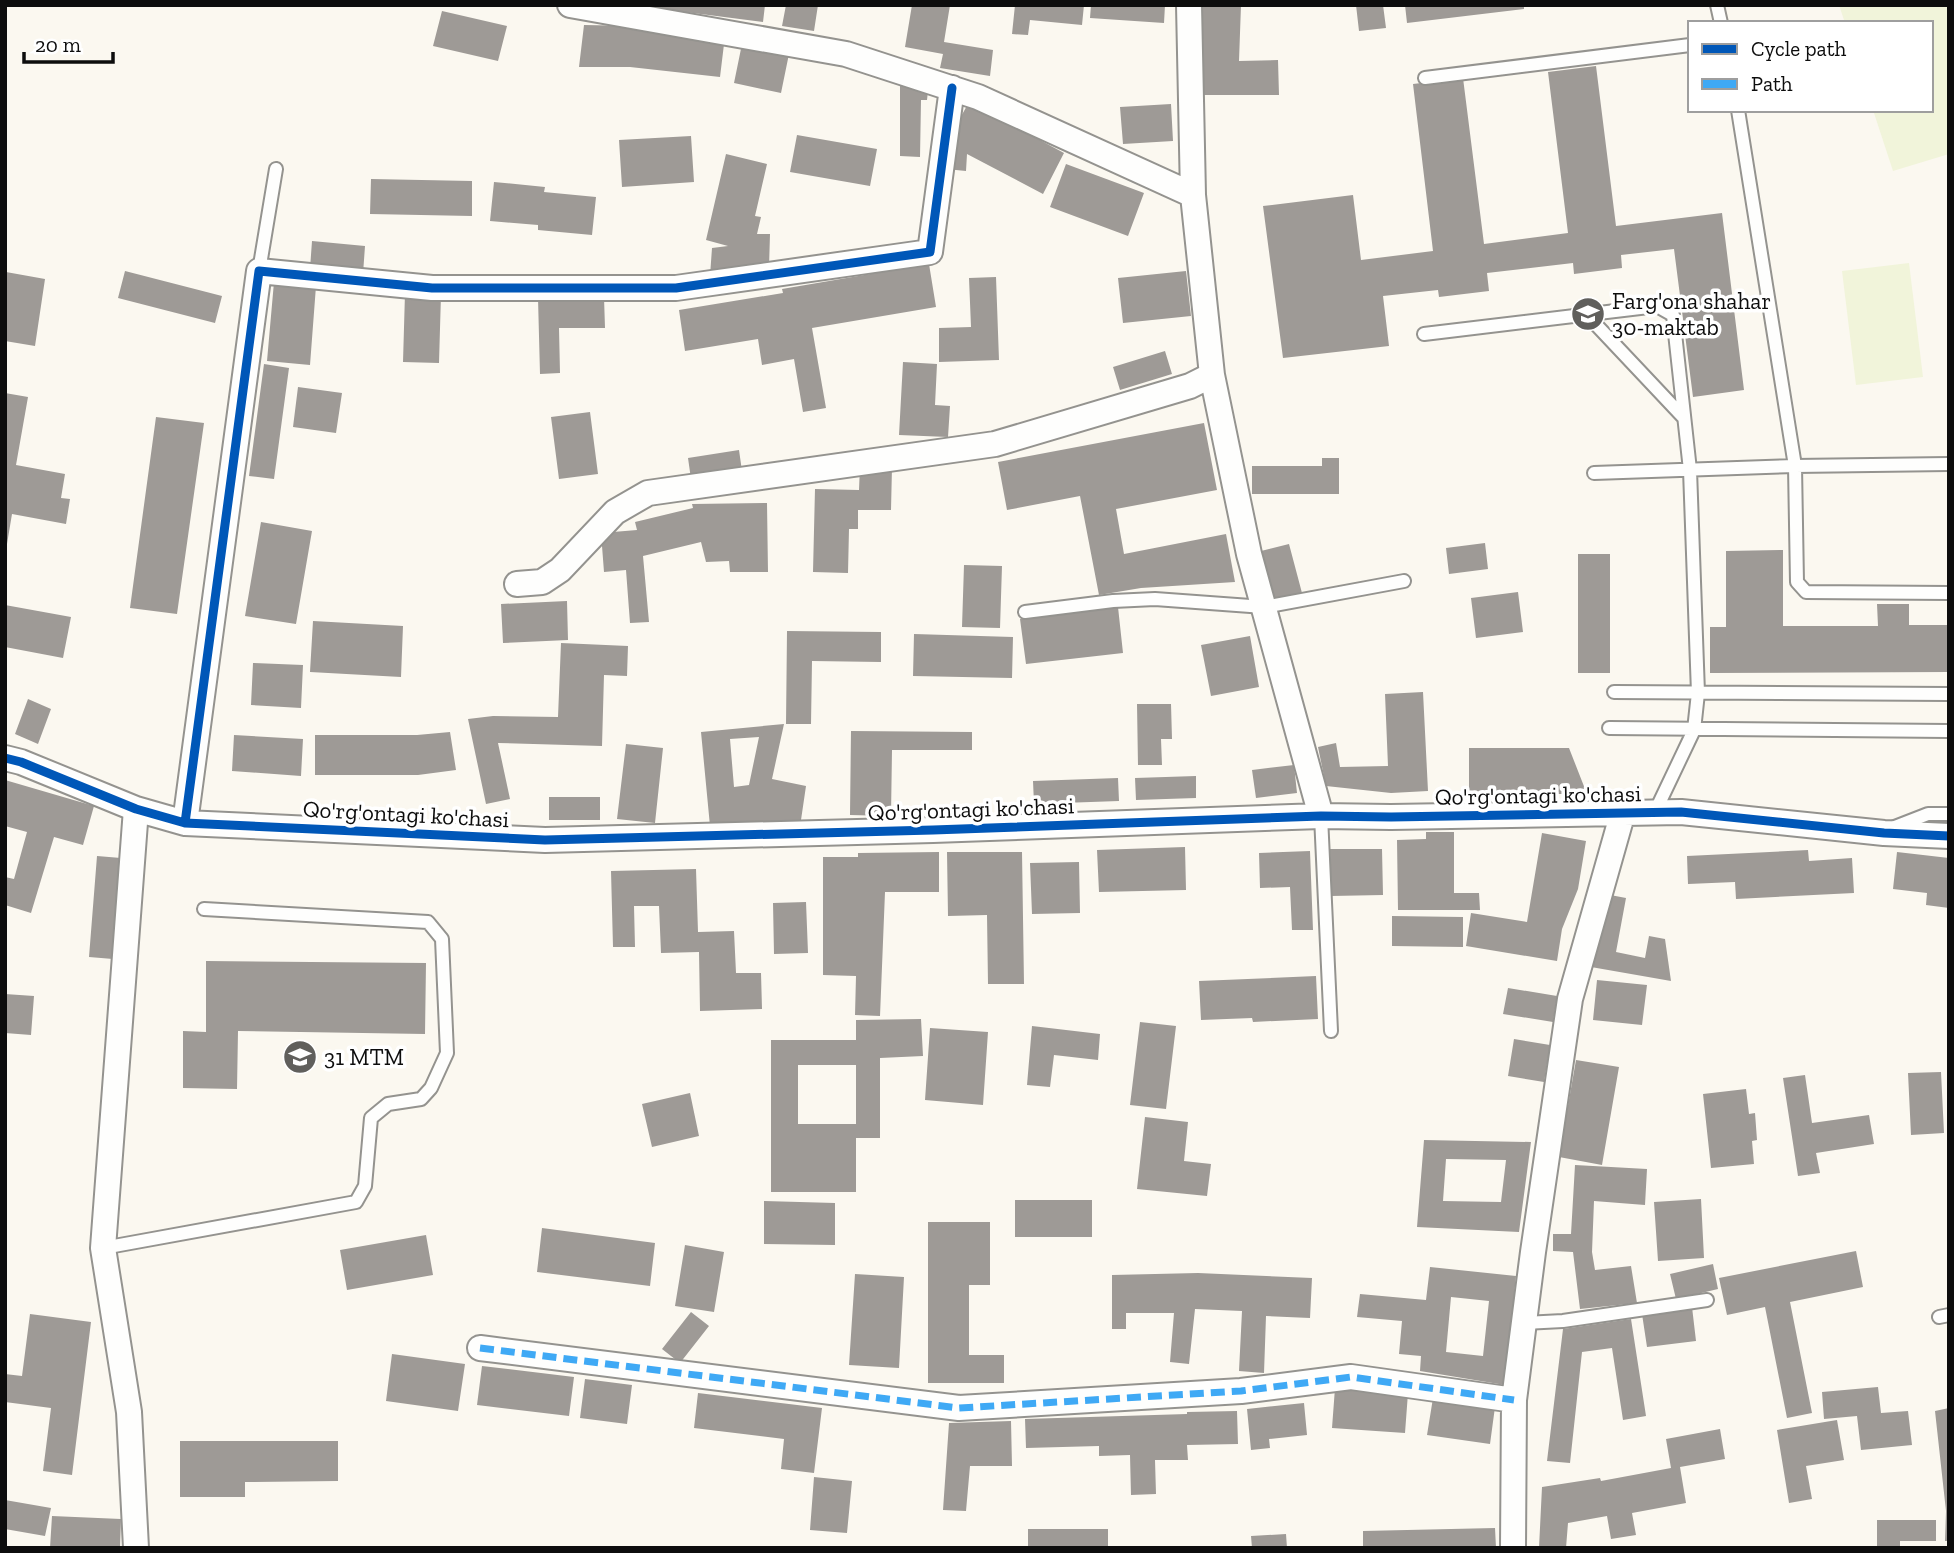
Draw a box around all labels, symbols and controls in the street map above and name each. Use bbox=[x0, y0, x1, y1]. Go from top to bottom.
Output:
scale bar bbox=[24, 21, 114, 65]
legend bbox=[1688, 21, 1933, 112]
text: 20 m bbox=[35, 32, 81, 57]
text: Cycle path bbox=[1751, 36, 1846, 61]
text: Path bbox=[1751, 71, 1793, 96]
place label: Farg'ona shahar 30-maktab bbox=[1612, 287, 1771, 341]
school or university icon: Farg'ona shahar 30-maktab bbox=[1569, 295, 1607, 333]
street label: Qo'rg'ontagi ko'chasi bbox=[1434, 779, 1642, 811]
street label: Qo'rg'ontagi ko'chasi bbox=[867, 791, 1075, 827]
street label: Qo'rg'ontagi ko'chasi bbox=[302, 795, 510, 833]
school or university icon: 31 MTM bbox=[281, 1038, 319, 1076]
place label: 31 MTM bbox=[324, 1043, 404, 1071]

